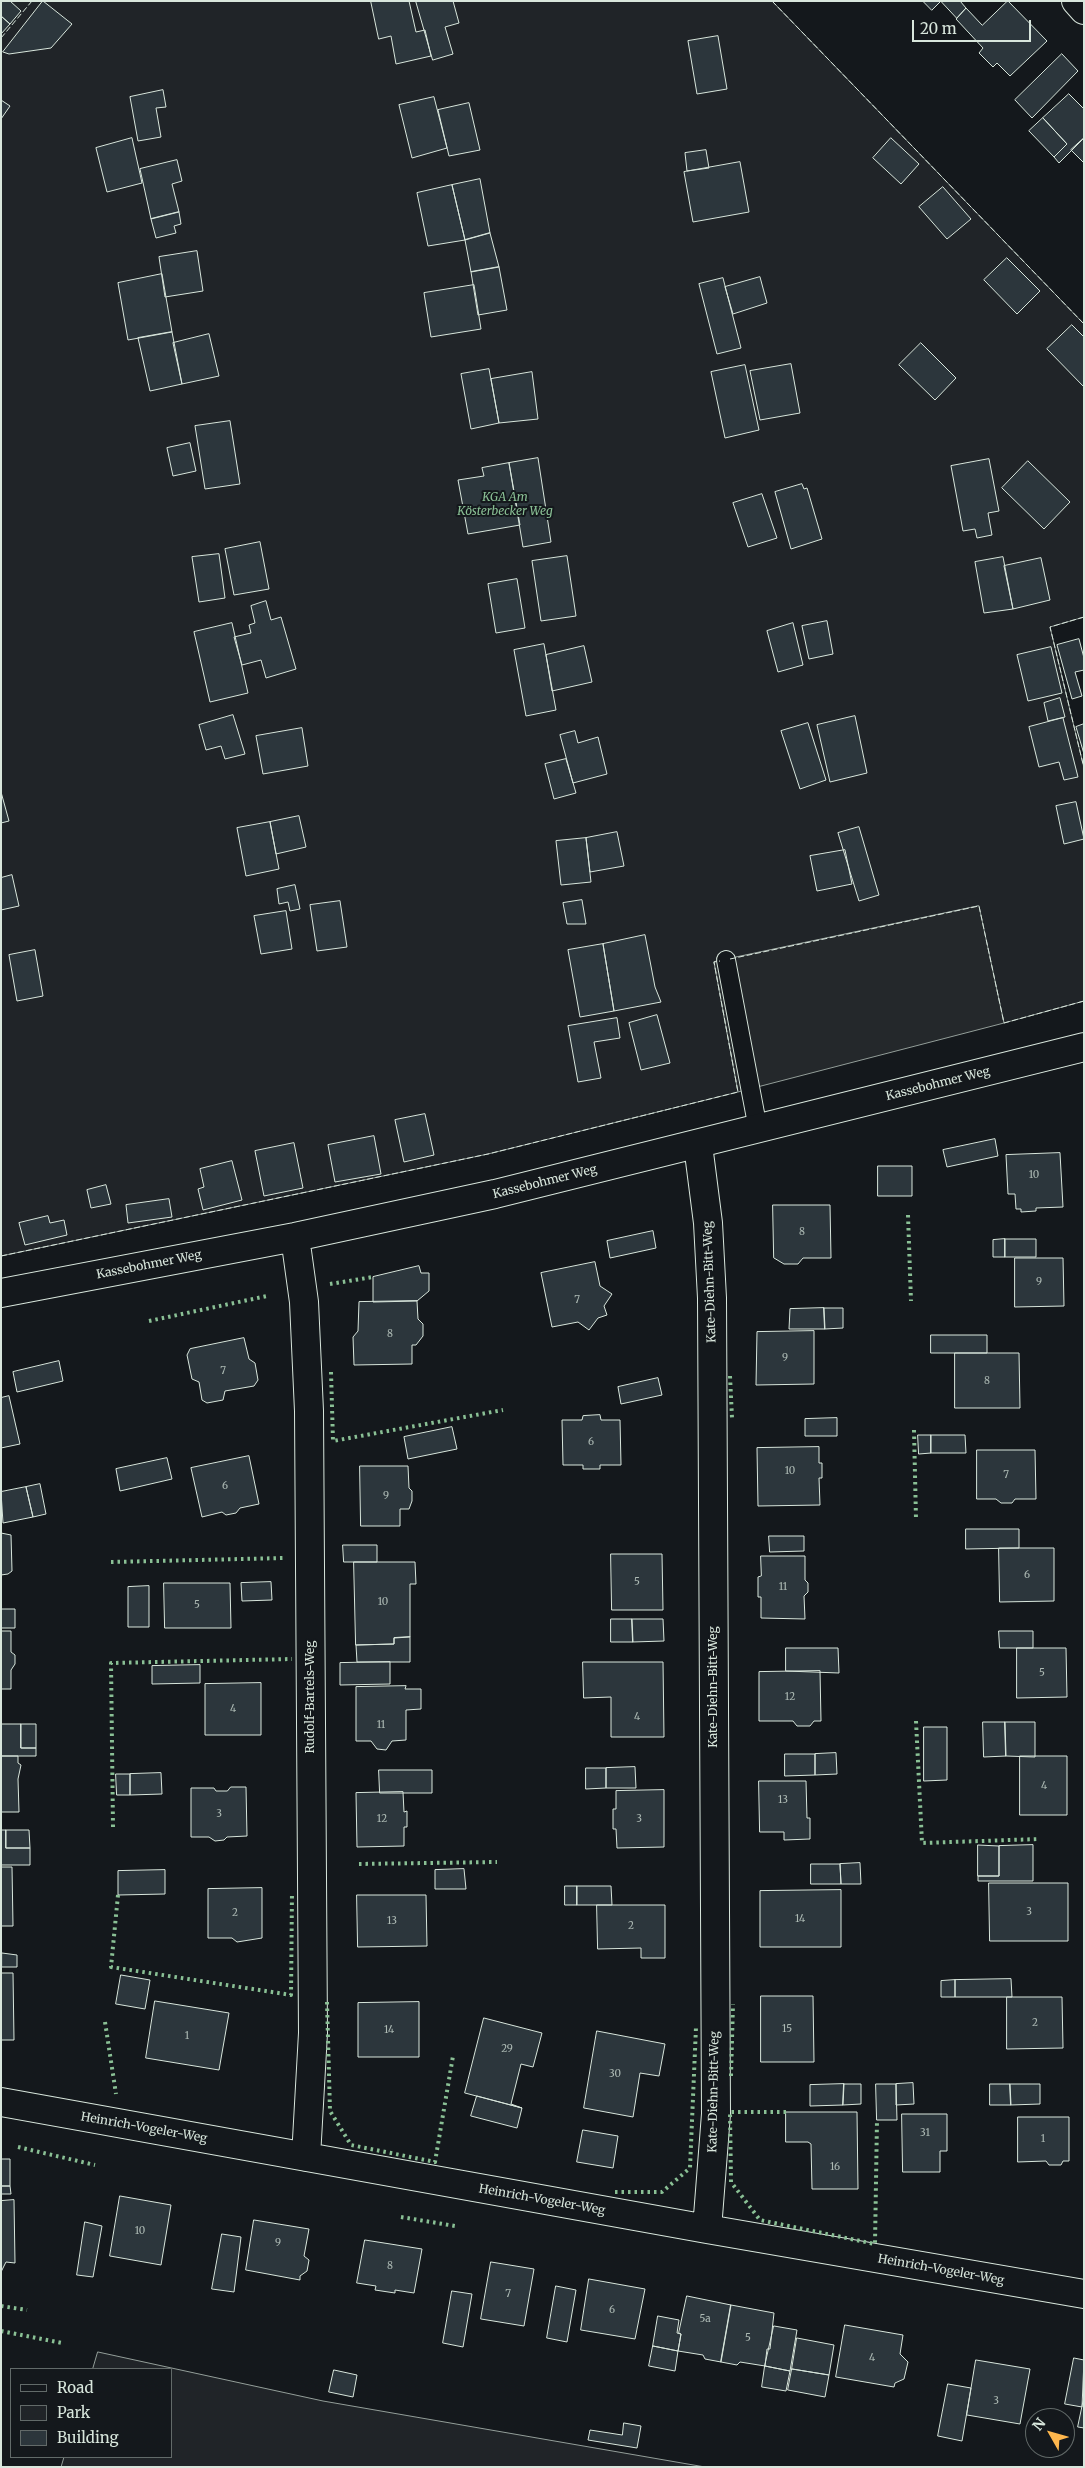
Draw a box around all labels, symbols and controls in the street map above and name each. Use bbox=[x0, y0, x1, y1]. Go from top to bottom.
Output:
scale bar bbox=[915, 10, 1034, 42]
text: 20 m bbox=[920, 19, 957, 38]
park label: KGA Am Kösterbecker Weg bbox=[457, 491, 553, 519]
street label: Kassebohmer Weg bbox=[884, 1064, 992, 1104]
street label: Kassebohmer Weg bbox=[491, 1162, 599, 1202]
house number: 10 bbox=[1029, 1169, 1039, 1181]
street label: Kate-Diehn-Bitt-Weg bbox=[701, 1221, 719, 1343]
house number: 8 bbox=[799, 1226, 805, 1238]
street label: Kassebohmer Weg bbox=[95, 1248, 203, 1282]
house number: 9 bbox=[1036, 1276, 1042, 1288]
house number: 7 bbox=[574, 1294, 580, 1306]
house number: 8 bbox=[387, 1328, 393, 1340]
house number: 9 bbox=[782, 1352, 788, 1364]
house number: 7 bbox=[220, 1365, 226, 1377]
house number: 8 bbox=[984, 1375, 990, 1387]
house number: 6 bbox=[588, 1436, 594, 1448]
house number: 10 bbox=[785, 1465, 795, 1477]
house number: 7 bbox=[1003, 1469, 1009, 1481]
house number: 6 bbox=[222, 1480, 228, 1492]
house number: 9 bbox=[383, 1490, 389, 1502]
house number: 6 bbox=[1024, 1569, 1030, 1581]
house number: 5 bbox=[634, 1576, 640, 1588]
house number: 11 bbox=[779, 1581, 787, 1593]
house number: 10 bbox=[378, 1596, 388, 1608]
house number: 5 bbox=[194, 1599, 200, 1611]
street label: Kate-Diehn-Bitt-Weg bbox=[707, 1626, 721, 1748]
street label: Rudolf-Bartels-Weg bbox=[304, 1640, 318, 1754]
house number: 5 bbox=[1039, 1667, 1045, 1679]
house number: 12 bbox=[785, 1691, 795, 1703]
house number: 4 bbox=[230, 1703, 236, 1715]
house number: 4 bbox=[634, 1711, 640, 1723]
house number: 11 bbox=[377, 1719, 385, 1731]
house number: 4 bbox=[1041, 1780, 1047, 1792]
house number: 13 bbox=[778, 1794, 788, 1806]
house number: 3 bbox=[216, 1808, 222, 1820]
house number: 12 bbox=[377, 1813, 387, 1825]
house number: 3 bbox=[636, 1813, 642, 1825]
house number: 3 bbox=[1026, 1906, 1032, 1918]
house number: 2 bbox=[232, 1907, 238, 1919]
house number: 14 bbox=[795, 1913, 805, 1925]
house number: 13 bbox=[387, 1915, 397, 1927]
house number: 2 bbox=[628, 1920, 634, 1932]
house number: 2 bbox=[1032, 2017, 1038, 2029]
house number: 15 bbox=[782, 2023, 792, 2035]
house number: 14 bbox=[384, 2024, 394, 2036]
house number: 1 bbox=[185, 2030, 189, 2042]
street label: Kate-Diehn-Bitt-Weg bbox=[706, 2031, 722, 2153]
house number: 29 bbox=[501, 2043, 513, 2055]
house number: 30 bbox=[609, 2068, 621, 2080]
street label: Heinrich-Vogeler-Weg bbox=[80, 2110, 208, 2146]
house number: 31 bbox=[920, 2127, 930, 2139]
house number: 1 bbox=[1041, 2133, 1045, 2145]
house number: 16 bbox=[830, 2161, 840, 2173]
street label: Heinrich-Vogeler-Weg bbox=[478, 2182, 606, 2218]
house number: 10 bbox=[135, 2225, 145, 2237]
house number: 9 bbox=[275, 2237, 281, 2249]
street label: Heinrich-Vogeler-Weg bbox=[877, 2252, 1005, 2288]
house number: 8 bbox=[387, 2260, 393, 2272]
house number: 7 bbox=[505, 2288, 511, 2300]
house number: 6 bbox=[609, 2304, 615, 2316]
house number: 5a bbox=[699, 2313, 711, 2325]
house number: 5 bbox=[745, 2332, 751, 2344]
house number: 4 bbox=[869, 2352, 875, 2364]
legend bbox=[10, 2368, 172, 2458]
text: Road bbox=[57, 2378, 93, 2397]
house number: 3 bbox=[993, 2395, 999, 2407]
text: Park bbox=[57, 2403, 90, 2422]
north arrow bbox=[1025, 2408, 1075, 2458]
text: N bbox=[1028, 2414, 1049, 2434]
text: Building bbox=[57, 2428, 119, 2447]

